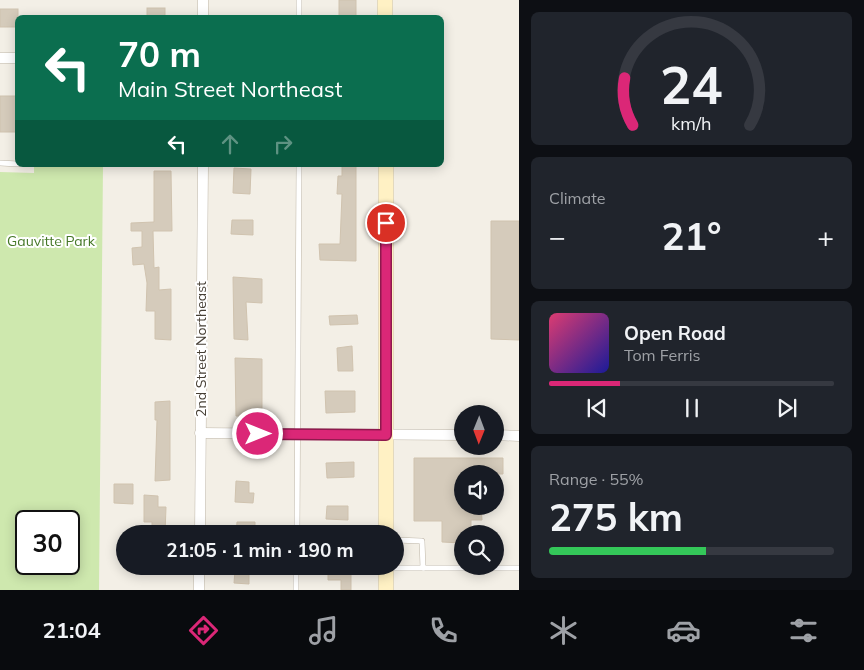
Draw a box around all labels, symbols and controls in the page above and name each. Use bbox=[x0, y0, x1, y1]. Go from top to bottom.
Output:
text: 70 m bbox=[118, 32, 201, 76]
icon: left bbox=[35, 35, 100, 100]
text: 24 bbox=[660, 52, 723, 117]
text: Main Street Northeast bbox=[118, 75, 342, 103]
text: km/h bbox=[671, 112, 712, 134]
icon: left bbox=[163, 130, 191, 158]
icon: ahead bbox=[216, 130, 244, 158]
icon: right bbox=[269, 130, 297, 158]
text: Climate bbox=[549, 188, 605, 208]
pin bbox=[365, 202, 407, 244]
icon: arrive bbox=[372, 209, 400, 237]
text: 21° bbox=[661, 212, 722, 260]
text: − bbox=[549, 219, 566, 254]
text: + bbox=[817, 219, 834, 254]
park label: Gauvitte Park bbox=[7, 232, 96, 250]
street label: 2nd Street Northeast bbox=[192, 281, 210, 417]
text: Open Road bbox=[624, 321, 726, 345]
text: Tom Ferris bbox=[624, 345, 701, 365]
icon: previous bbox=[583, 394, 611, 422]
icon: pause bbox=[678, 394, 706, 422]
icon: next bbox=[773, 394, 801, 422]
north arrow bbox=[454, 405, 504, 455]
map controls bbox=[454, 405, 504, 575]
position arrow bbox=[231, 407, 283, 459]
button: sound bbox=[454, 465, 504, 515]
text: Range · 55% bbox=[549, 469, 644, 489]
text: 275 km bbox=[549, 493, 683, 541]
speed limit sign: 30 bbox=[15, 510, 80, 575]
button: search bbox=[454, 525, 504, 575]
text: 21:05 · 1 min · 190 m bbox=[166, 538, 354, 562]
icon: directions bbox=[186, 613, 221, 648]
icon: music bbox=[306, 613, 341, 648]
icon: phone bbox=[426, 613, 461, 648]
icon: climate bbox=[546, 613, 581, 648]
icon: car bbox=[666, 613, 701, 648]
icon: filters bbox=[786, 613, 821, 648]
text: 21:04 bbox=[43, 616, 101, 644]

